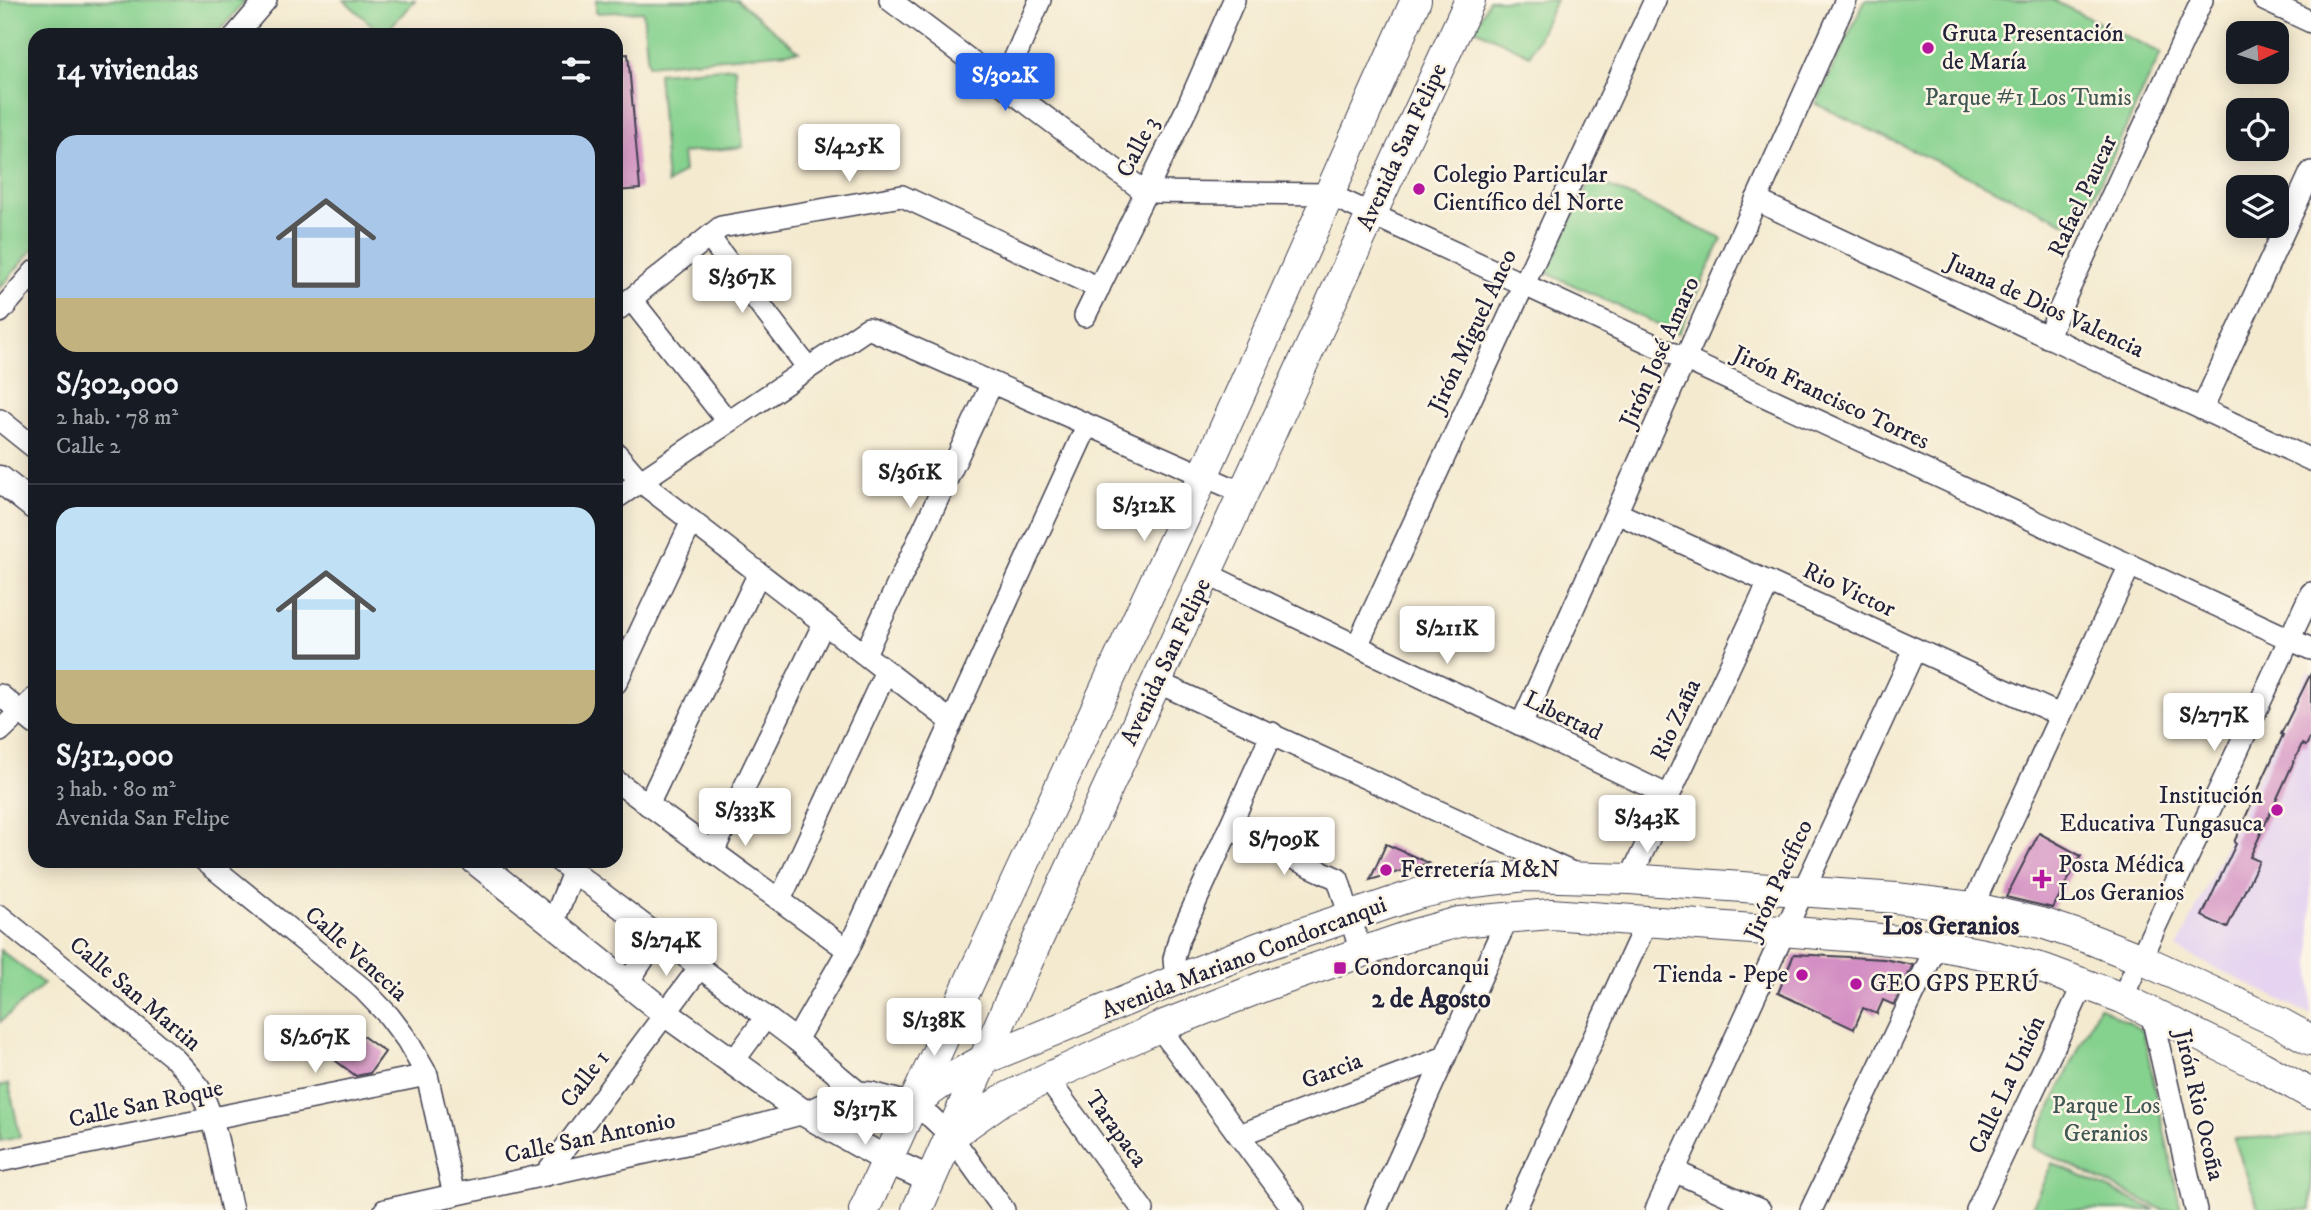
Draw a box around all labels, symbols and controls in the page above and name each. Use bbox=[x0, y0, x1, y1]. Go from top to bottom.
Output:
place label: Gruta Presentación de María bbox=[1942, 19, 2125, 77]
north arrow bbox=[2226, 21, 2289, 84]
map controls bbox=[2226, 21, 2289, 238]
marker: Gruta Presentación de María bbox=[1920, 40, 1936, 56]
icon: filters bbox=[557, 51, 595, 89]
text: 14 viviendas bbox=[56, 52, 198, 89]
pin: S/302K bbox=[948, 54, 1062, 113]
street label: Avenida San Felipe bbox=[1350, 58, 1454, 235]
text: S/302K bbox=[972, 61, 1038, 90]
park label: Parque #1 Los Tumis bbox=[1924, 83, 2132, 113]
button: locate bbox=[2226, 98, 2289, 161]
street label: Calle 3 bbox=[1110, 111, 1166, 183]
pin: S/425K bbox=[792, 124, 906, 184]
street label: Rafael Paucar bbox=[2042, 130, 2124, 262]
text: S/425K bbox=[814, 132, 884, 161]
place label: Colegio Particular Científico del Norte bbox=[1433, 160, 1624, 218]
button: layers bbox=[2226, 175, 2289, 238]
icon: home bbox=[263, 180, 389, 306]
marker: Colegio Particular Científico del Norte bbox=[1411, 181, 1427, 197]
street label: Jirón Miguel Anco bbox=[1421, 244, 1524, 419]
street label: Juana de Dios Valencia bbox=[1939, 246, 2149, 365]
pin: S/367K bbox=[685, 256, 799, 315]
text: S/367K bbox=[708, 263, 776, 292]
street label: Jirón José Amaro bbox=[1613, 272, 1707, 434]
street label: Jirón Francisco Torres bbox=[1726, 338, 1934, 457]
text: S/302,000 bbox=[56, 366, 179, 403]
text: 2 hab. · 78 m² bbox=[56, 403, 178, 432]
text: Calle 2 bbox=[56, 432, 121, 461]
pin: S/361K bbox=[853, 450, 967, 510]
text: S/361K bbox=[878, 458, 942, 487]
pin: S/312K bbox=[1087, 484, 1201, 543]
text: S/312K bbox=[1113, 491, 1175, 520]
icon: home bbox=[263, 552, 389, 678]
street label: Rio Victor bbox=[1798, 556, 1900, 624]
street label: Avenida San Felipe bbox=[1114, 573, 1218, 750]
pin: S/211K bbox=[1390, 606, 1504, 666]
text: S/211K bbox=[1416, 614, 1478, 643]
street label: Rio Zaña bbox=[1644, 673, 1708, 766]
street label: Libertad bbox=[1519, 684, 1607, 748]
pin: S/277K bbox=[2157, 694, 2271, 753]
text: S/277K bbox=[2179, 701, 2249, 730]
text: S/312,000 bbox=[56, 738, 174, 775]
text: 3 hab. · 80 m² bbox=[56, 775, 176, 804]
place label: Institución Educativa Tungasuca bbox=[2060, 781, 2264, 839]
pin: S/333K bbox=[688, 788, 802, 848]
text: S/333K bbox=[715, 796, 775, 825]
pin: S/343K bbox=[1590, 796, 1704, 855]
marker: Institución Educativa Tungasuca bbox=[2269, 802, 2285, 818]
text: S/343K bbox=[1615, 803, 1679, 832]
text: Avenida San Felipe bbox=[56, 804, 230, 833]
street label: Jirón Pacífico bbox=[1737, 815, 1820, 947]
pin: S/709K bbox=[1227, 818, 1341, 877]
text: S/709K bbox=[1249, 825, 1319, 854]
place label: Posta Médica Los Geranios bbox=[2058, 850, 2185, 908]
place label: Ferretería M&N bbox=[1400, 855, 1560, 885]
marker: Ferretería M&N bbox=[1378, 862, 1394, 878]
marker: Posta Médica Los Geranios bbox=[2032, 869, 2052, 889]
street label: Avenida Mariano Condorcanqui bbox=[1097, 890, 1391, 1026]
street label: Calle Venecia bbox=[298, 900, 414, 1009]
district label: Los Geranios bbox=[1883, 910, 2020, 943]
pin: S/274K bbox=[609, 918, 723, 978]
text: S/274K bbox=[631, 926, 701, 955]
street label: Calle San Martin bbox=[63, 930, 208, 1058]
place label: Condorcanqui bbox=[1354, 953, 1489, 983]
marker: Condorcanqui bbox=[1332, 960, 1348, 976]
place label: Tienda - Pepe bbox=[1654, 960, 1788, 990]
marker: Tienda - Pepe bbox=[1794, 967, 1810, 983]
place label: GEO GPS PERÚ bbox=[1870, 968, 2039, 999]
marker: GEO GPS PERÚ bbox=[1848, 976, 1864, 992]
district label: 2 de Agosto bbox=[1371, 983, 1491, 1016]
pin: S/138K bbox=[877, 998, 991, 1058]
text: S/138K bbox=[902, 1006, 966, 1035]
street label: Calle La Unión bbox=[1962, 1011, 2052, 1159]
pin: S/267K bbox=[258, 1016, 372, 1075]
text: S/267K bbox=[280, 1023, 350, 1052]
street label: Jirón Rio Ocoña bbox=[2167, 1025, 2231, 1184]
street label: Calle 1 bbox=[554, 1044, 616, 1114]
street label: Garcia bbox=[1297, 1046, 1367, 1096]
street label: Calle San Roque bbox=[66, 1073, 226, 1135]
street label: Tarapaca bbox=[1078, 1085, 1155, 1174]
pin: S/317K bbox=[808, 1088, 922, 1147]
park label: Parque Los Geranios bbox=[2052, 1091, 2160, 1149]
text: S/317K bbox=[833, 1095, 897, 1124]
street label: Calle San Antonio bbox=[502, 1105, 678, 1171]

